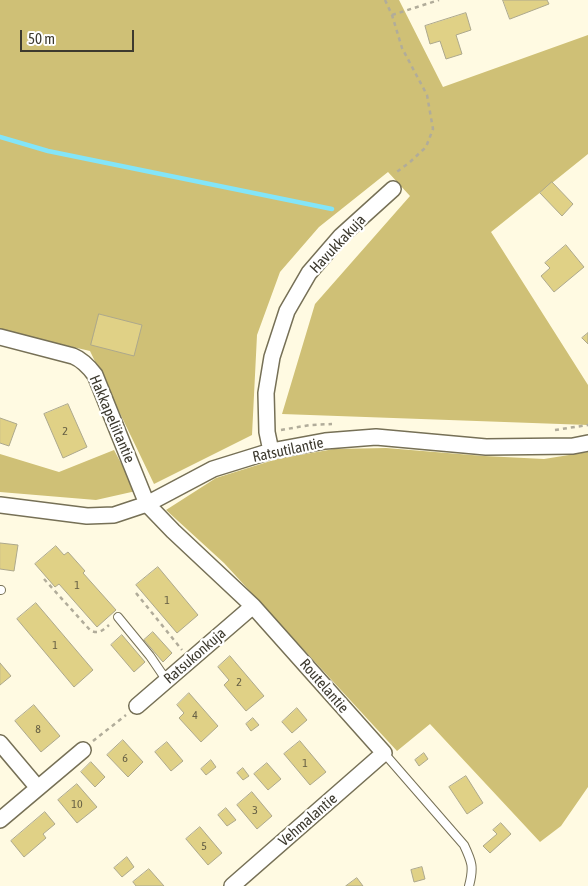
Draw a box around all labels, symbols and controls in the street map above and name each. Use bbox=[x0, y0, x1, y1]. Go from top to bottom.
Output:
scale bar bbox=[22, 20, 136, 52]
text: 50 m bbox=[28, 30, 55, 47]
street label: Havukkakuja bbox=[306, 211, 370, 277]
street label: Hakkapeliitantie bbox=[85, 372, 139, 466]
house number: 2 bbox=[62, 424, 68, 438]
street label: Ratsutilantie bbox=[251, 434, 325, 466]
house number: 1 bbox=[74, 578, 80, 592]
house number: 1 bbox=[164, 593, 170, 607]
street label: Ratsukonkuja bbox=[160, 624, 230, 688]
house number: 1 bbox=[52, 638, 58, 652]
street label: Routelantie bbox=[296, 655, 352, 717]
house number: 2 bbox=[236, 675, 242, 689]
house number: 4 bbox=[192, 708, 198, 722]
house number: 8 bbox=[35, 722, 41, 736]
house number: 6 bbox=[122, 751, 128, 765]
house number: 1 bbox=[302, 756, 308, 770]
street label: Vehmalantie bbox=[275, 790, 341, 850]
house number: 10 bbox=[71, 797, 83, 811]
house number: 3 bbox=[252, 803, 258, 817]
house number: 5 bbox=[201, 839, 207, 853]

